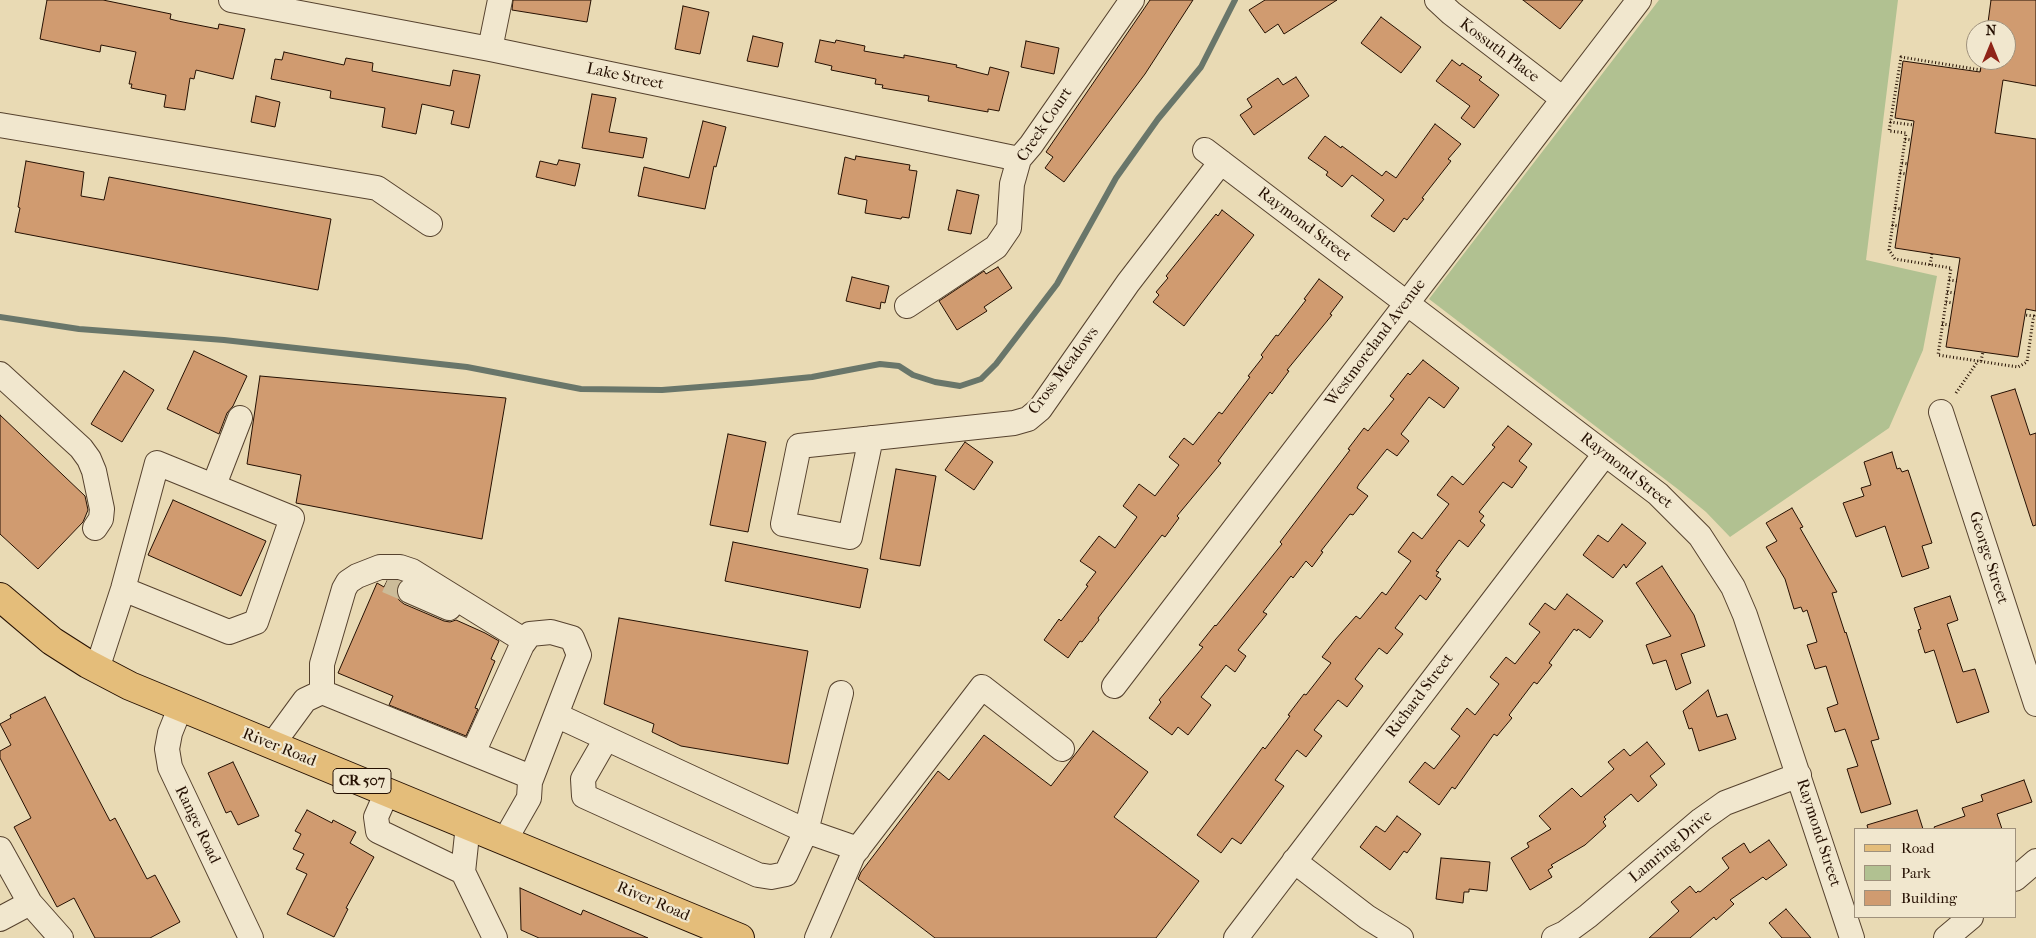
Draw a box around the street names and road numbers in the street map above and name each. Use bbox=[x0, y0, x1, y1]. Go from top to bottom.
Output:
street label: Kossuth Place bbox=[1455, 15, 1543, 87]
street label: Lake Street bbox=[585, 59, 665, 95]
street label: Creek Court bbox=[1013, 84, 1077, 166]
street label: Raymond Street bbox=[1253, 184, 1355, 266]
street label: Westmoreland Avenue bbox=[1322, 275, 1430, 411]
street label: Cross Meadows bbox=[1025, 323, 1103, 419]
street label: Raymond Street bbox=[1576, 429, 1676, 513]
street label: George Street bbox=[1964, 509, 2012, 607]
street label: Richard Street bbox=[1382, 650, 1458, 742]
street label: River Road bbox=[239, 725, 319, 771]
road number: CR 507 bbox=[333, 768, 391, 794]
street label: Raymond Street bbox=[1792, 777, 1844, 889]
street label: Range Road bbox=[170, 783, 224, 867]
street label: Lamring Drive bbox=[1626, 807, 1716, 887]
street label: River Road bbox=[614, 878, 692, 926]

